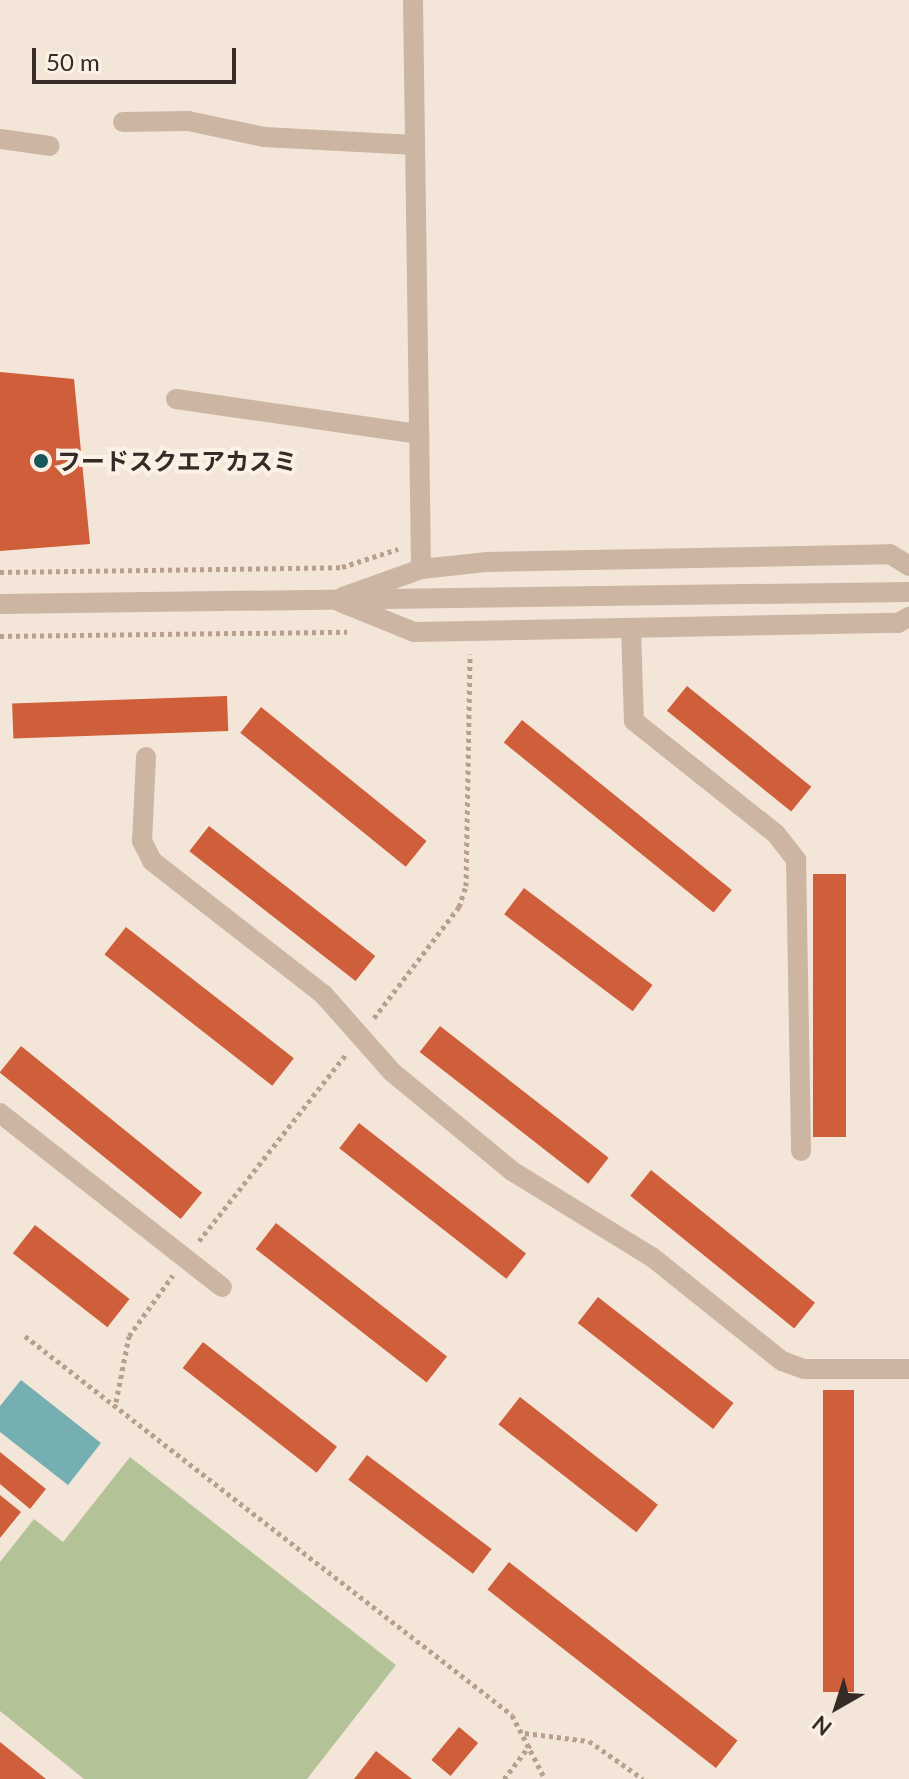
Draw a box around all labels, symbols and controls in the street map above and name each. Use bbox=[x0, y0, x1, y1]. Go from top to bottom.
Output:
scale bar bbox=[36, 32, 240, 82]
text: 50 m bbox=[46, 47, 100, 76]
place label: フードスクエアカスミ bbox=[57, 447, 297, 475]
marker: フードスクエアカスミ bbox=[32, 452, 50, 470]
north arrow bbox=[797, 1667, 877, 1747]
text: N bbox=[807, 1710, 837, 1742]

